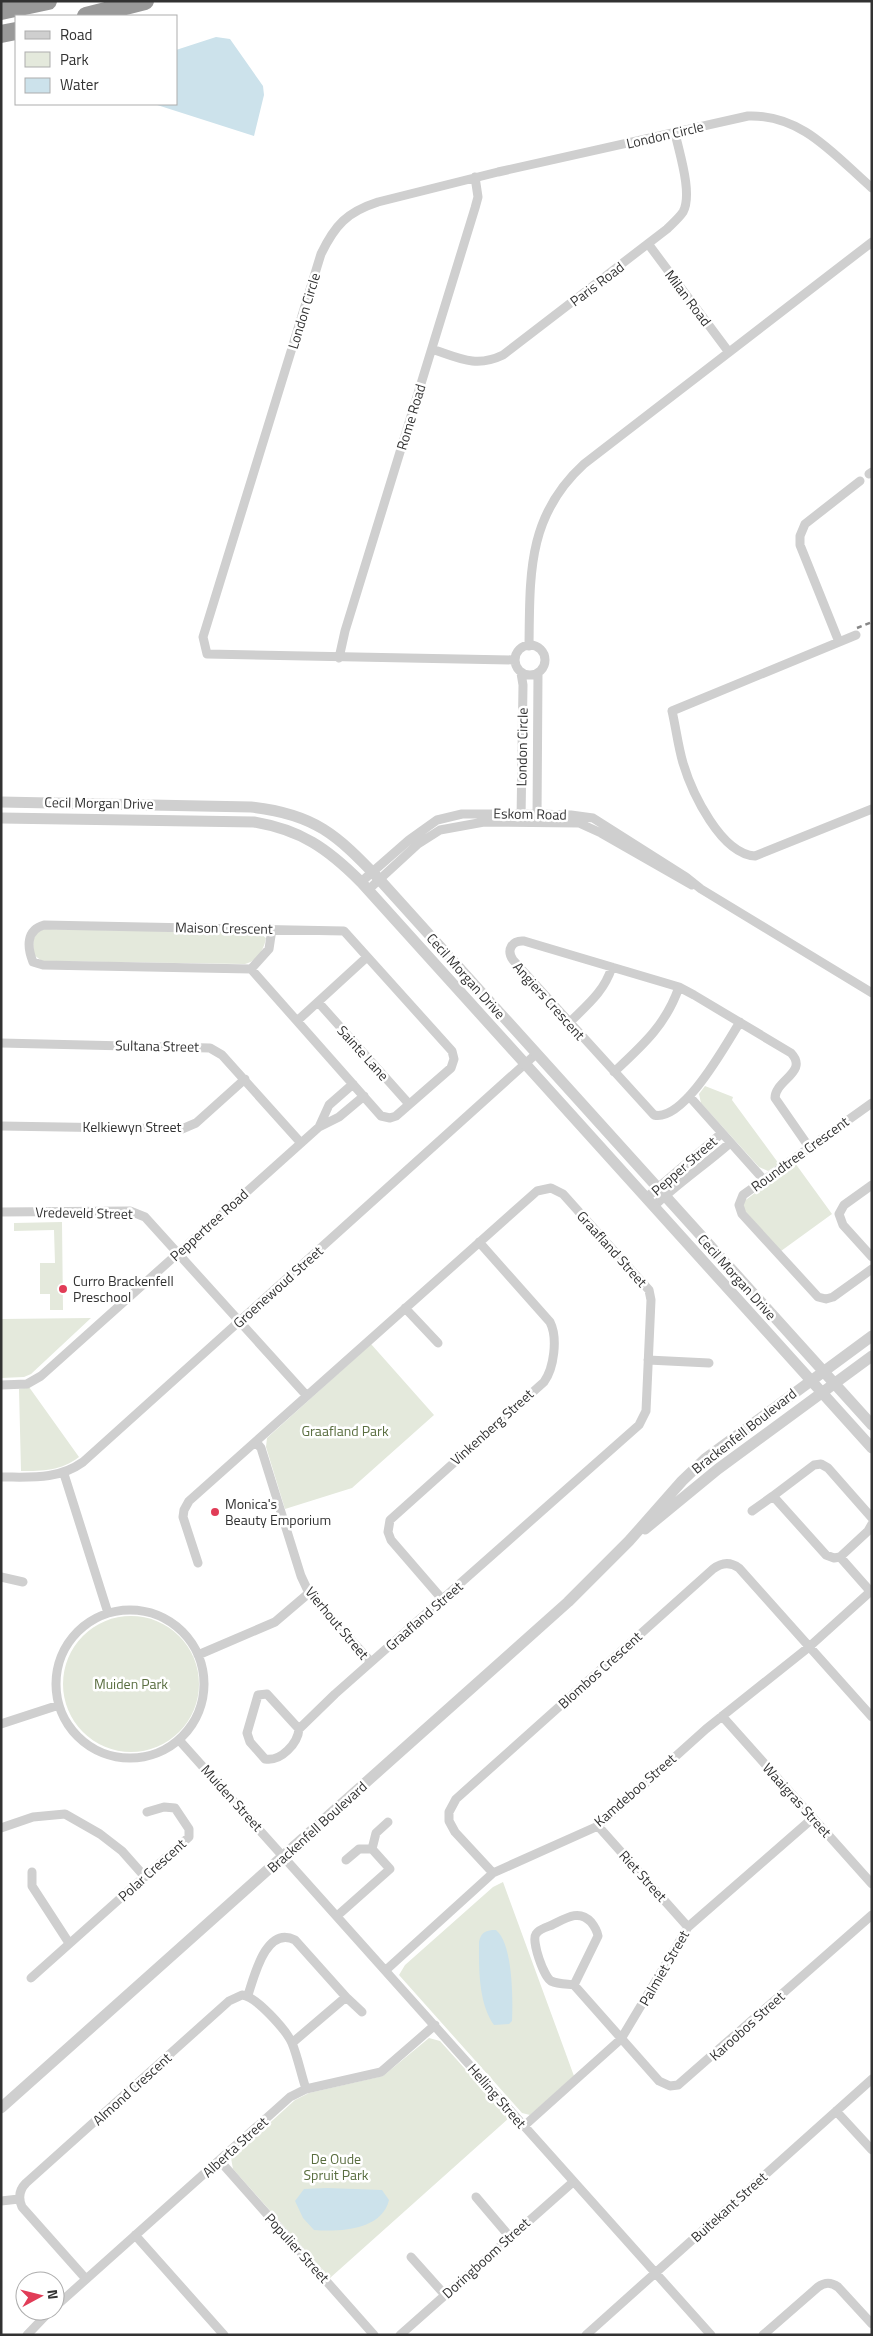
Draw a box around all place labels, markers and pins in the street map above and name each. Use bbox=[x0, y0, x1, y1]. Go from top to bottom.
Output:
place label: Curro Brackenfell Preschool bbox=[73, 1270, 174, 1307]
marker: Curro Brackenfell Preschool bbox=[57, 1283, 69, 1295]
place label: Monica's Beauty Emporium bbox=[225, 1493, 331, 1530]
marker: Monica's Beauty Emporium bbox=[209, 1506, 221, 1518]

